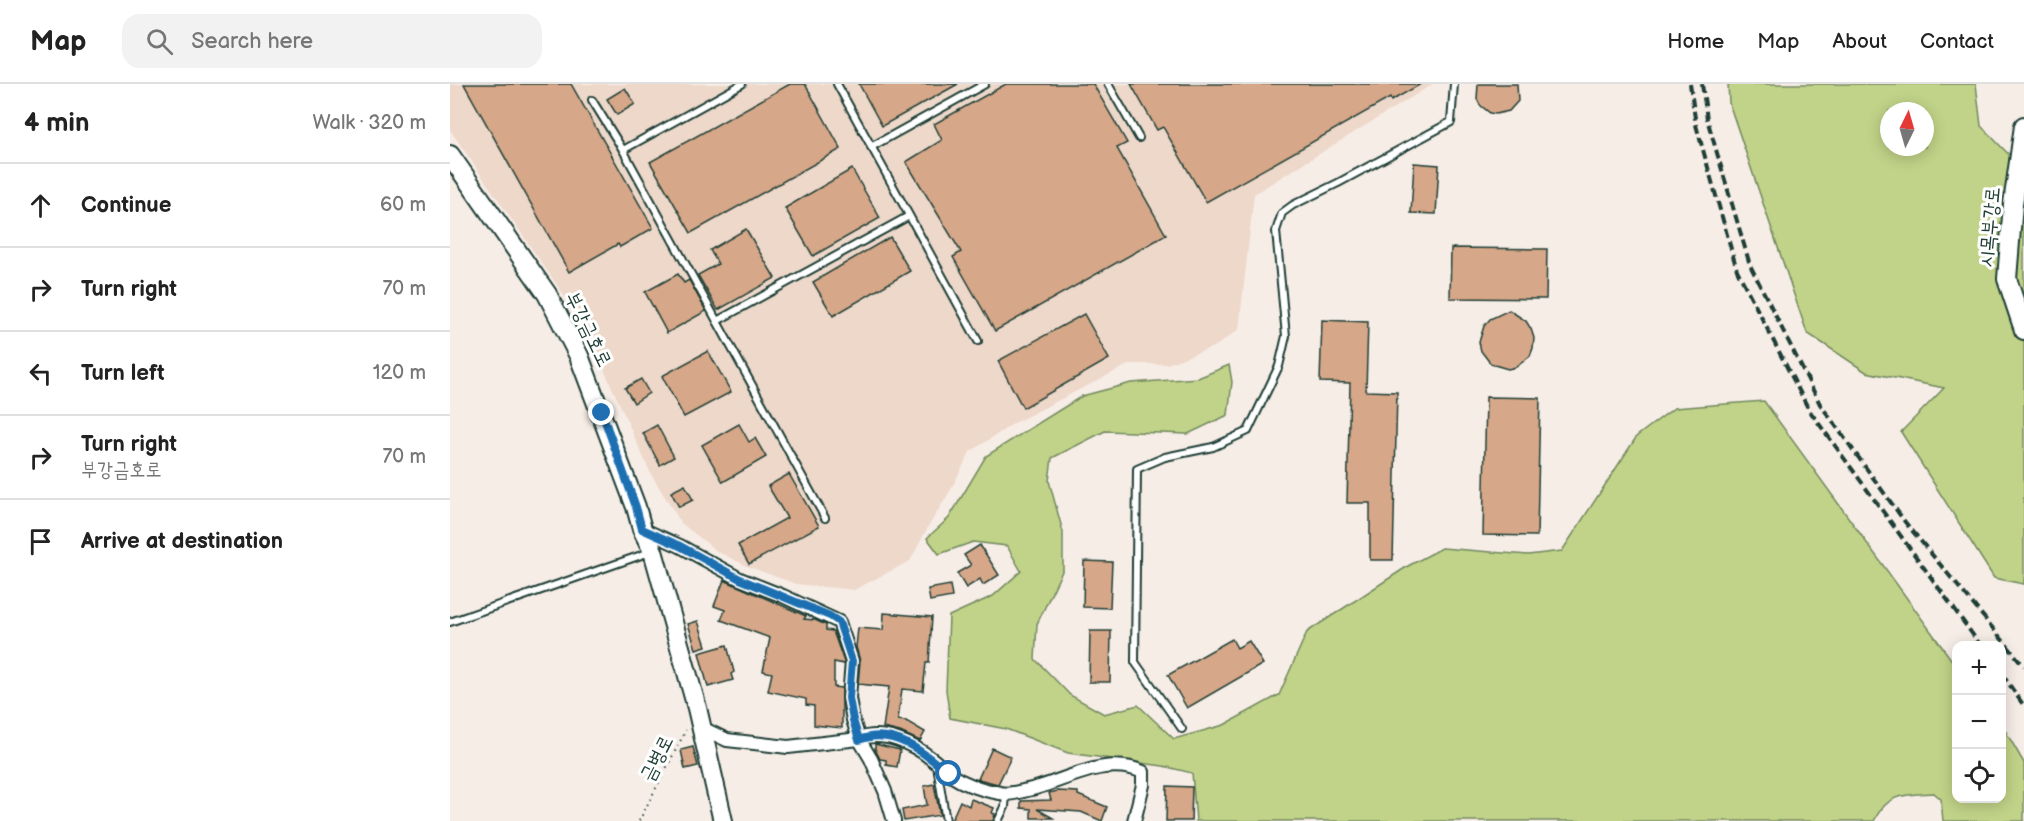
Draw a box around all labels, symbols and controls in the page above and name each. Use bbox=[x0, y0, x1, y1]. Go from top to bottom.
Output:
search box bbox=[122, 14, 542, 68]
text: Map bbox=[30, 25, 86, 58]
icon: search bbox=[143, 25, 176, 58]
text: Search here bbox=[191, 28, 313, 55]
text: Home bbox=[1667, 29, 1724, 54]
text: Map bbox=[1757, 29, 1799, 54]
text: About bbox=[1832, 29, 1887, 54]
text: Contact bbox=[1920, 29, 1994, 54]
north arrow bbox=[1880, 102, 1934, 156]
text: 4 min bbox=[24, 108, 89, 139]
text: Walk · 320 m bbox=[312, 111, 426, 135]
street label: 시목부강로 bbox=[1975, 186, 2005, 268]
icon: ahead bbox=[24, 189, 57, 222]
text: Continue bbox=[81, 192, 171, 219]
text: 60 m bbox=[380, 193, 426, 217]
icon: right bbox=[24, 273, 57, 306]
text: Turn right bbox=[81, 276, 177, 303]
text: 70 m bbox=[382, 277, 426, 301]
street label: 부강금호로 bbox=[560, 288, 617, 371]
icon: left bbox=[24, 357, 57, 390]
text: Turn left bbox=[81, 360, 165, 387]
text: 120 m bbox=[373, 361, 426, 385]
route end bbox=[588, 399, 614, 425]
text: Turn right bbox=[81, 431, 177, 458]
icon: right bbox=[24, 441, 57, 474]
text: 70 m bbox=[382, 445, 426, 469]
text: 부강금호로 bbox=[81, 458, 161, 482]
icon: arrive bbox=[24, 525, 57, 558]
text: Arrive at destination bbox=[81, 528, 283, 555]
map controls bbox=[1952, 641, 2006, 803]
button: + bbox=[1952, 641, 2006, 695]
button: − bbox=[1952, 695, 2006, 749]
street label: 금병로 bbox=[635, 731, 679, 785]
button: locate bbox=[1952, 749, 2006, 803]
route start bbox=[935, 760, 961, 786]

